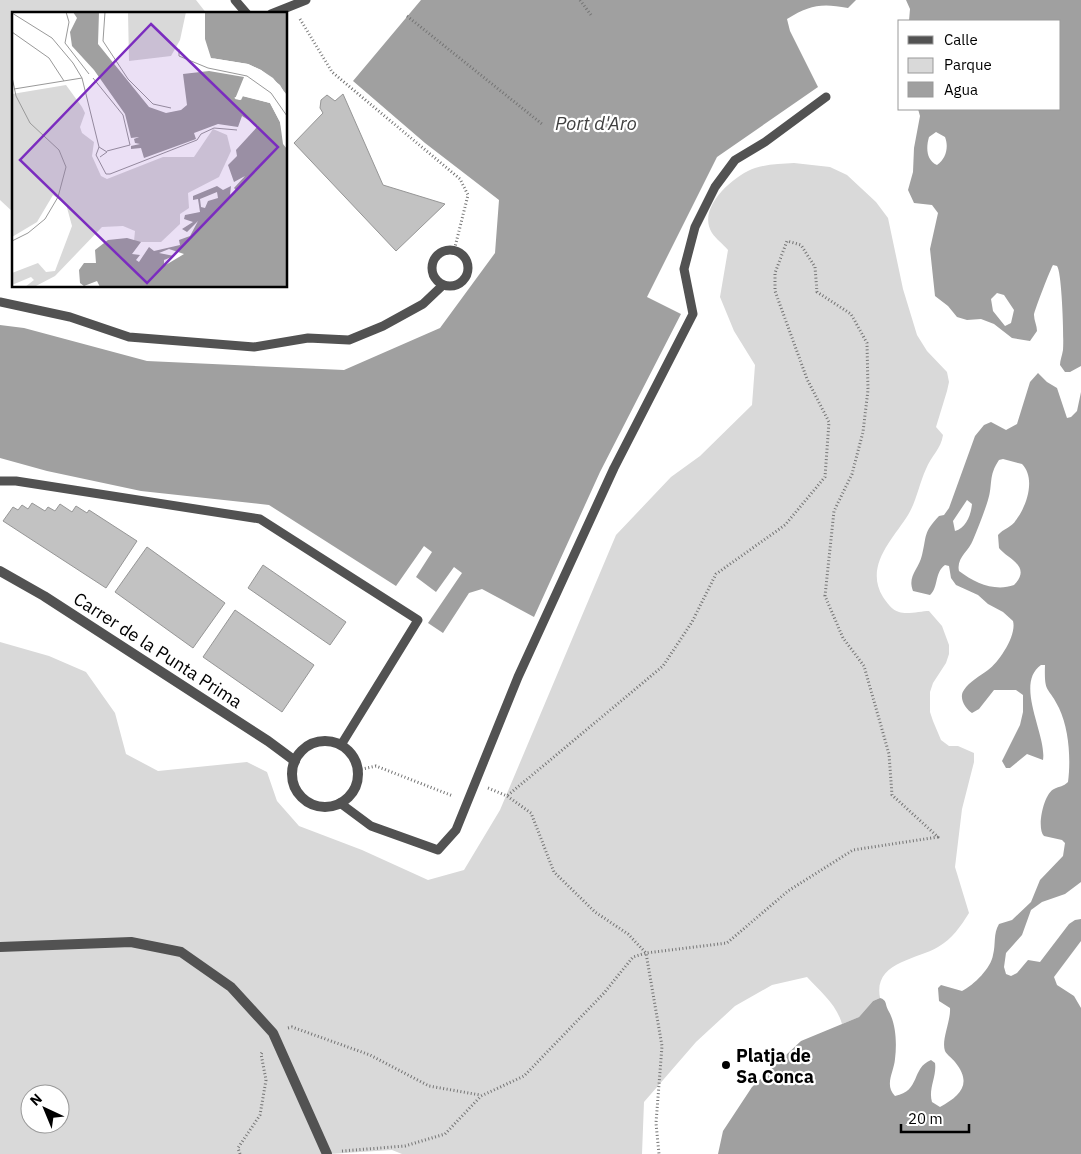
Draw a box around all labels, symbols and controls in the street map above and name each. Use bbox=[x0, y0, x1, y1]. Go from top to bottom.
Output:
inset map bbox=[12, 12, 288, 288]
legend bbox=[898, 20, 1061, 110]
text: Calle bbox=[944, 30, 978, 49]
text: Parque bbox=[944, 55, 992, 74]
text: Agua bbox=[944, 80, 978, 99]
water label: Port d'Aro bbox=[555, 111, 637, 135]
street label: Carrer de la Punta Prima bbox=[69, 587, 247, 713]
place label: Platja de Sa Conca bbox=[736, 1044, 814, 1088]
marker: Platja de Sa Conca bbox=[720, 1059, 732, 1071]
north arrow bbox=[20, 1084, 70, 1134]
text: N bbox=[26, 1090, 46, 1110]
scale bar bbox=[901, 1102, 968, 1134]
text: 20 m bbox=[908, 1109, 943, 1128]

